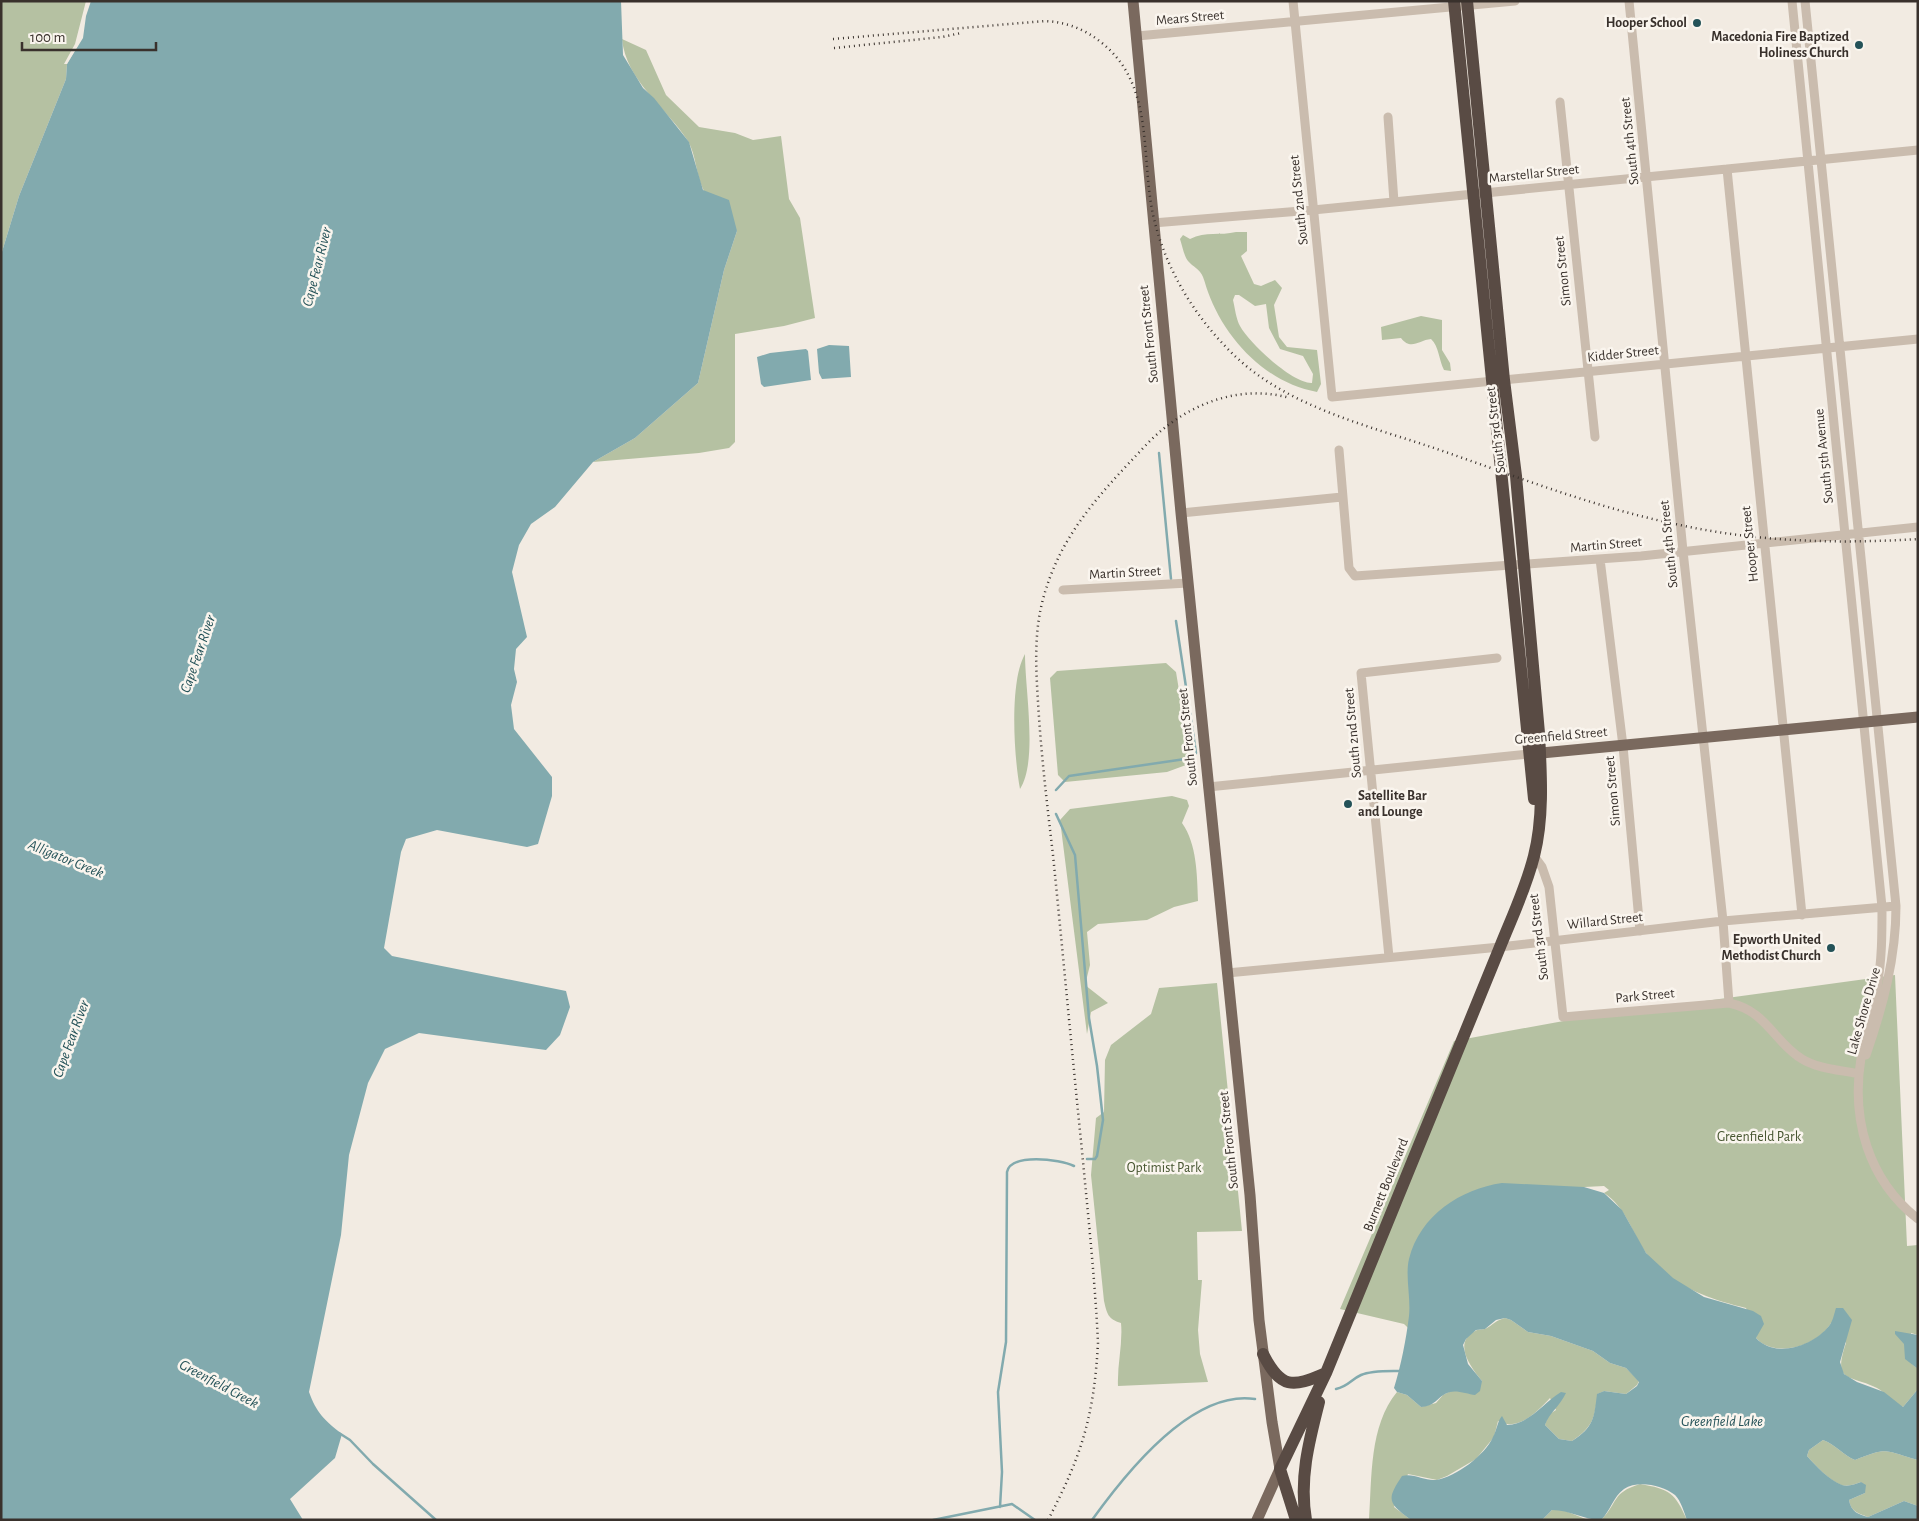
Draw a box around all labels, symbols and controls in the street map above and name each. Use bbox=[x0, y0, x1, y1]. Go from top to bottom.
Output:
street label: Mears Street bbox=[1155, 8, 1225, 28]
place label: Hooper School bbox=[1606, 16, 1687, 30]
marker: Hooper School bbox=[1691, 17, 1703, 29]
scale bar bbox=[22, 20, 156, 52]
text: 100 m bbox=[30, 30, 65, 45]
place label: Macedonia Fire Baptized Holiness Church bbox=[1711, 30, 1850, 60]
marker: Macedonia Fire Baptized Holiness Church bbox=[1853, 39, 1865, 51]
street label: South 4th Street bbox=[1618, 96, 1642, 186]
street label: South 2nd Street bbox=[1287, 154, 1311, 246]
street label: Marstellar Street bbox=[1488, 162, 1580, 186]
water label: Cape Fear River bbox=[300, 225, 334, 308]
street label: Simon Street bbox=[1552, 235, 1574, 307]
street label: South Front Street bbox=[1137, 284, 1161, 384]
street label: Kidder Street bbox=[1587, 343, 1660, 365]
street label: South 3rd Street bbox=[1484, 385, 1508, 474]
street label: South 5th Avenue bbox=[1812, 408, 1836, 504]
street label: South 4th Street bbox=[1657, 499, 1681, 589]
street label: Hooper Street bbox=[1739, 505, 1761, 583]
street label: Martin Street bbox=[1569, 535, 1643, 555]
street label: Martin Street bbox=[1089, 564, 1162, 582]
water label: Cape Fear River bbox=[178, 612, 219, 695]
street label: South Front Street bbox=[1176, 687, 1200, 787]
street label: South 2nd Street bbox=[1342, 687, 1364, 779]
street label: Greenfield Street bbox=[1514, 725, 1608, 747]
street label: Simon Street bbox=[1603, 755, 1623, 827]
place label: Satellite Bar and Lounge bbox=[1358, 789, 1427, 819]
marker: Satellite Bar and Lounge bbox=[1342, 798, 1354, 810]
water label: Alligator Creek bbox=[25, 837, 106, 881]
street label: South 3rd Street bbox=[1527, 892, 1551, 981]
street label: Willard Street bbox=[1566, 910, 1644, 932]
place label: Epworth United Methodist Church bbox=[1721, 933, 1822, 963]
marker: Epworth United Methodist Church bbox=[1825, 942, 1837, 954]
street label: Lake Shore Drive bbox=[1845, 966, 1883, 1056]
street label: Park Street bbox=[1615, 986, 1676, 1006]
water label: Cape Fear River bbox=[50, 997, 92, 1080]
street label: South Front Street bbox=[1217, 1090, 1241, 1190]
park label: Greenfield Park bbox=[1717, 1130, 1802, 1144]
street label: Burnett Boulevard bbox=[1361, 1136, 1411, 1234]
park label: Optimist Park bbox=[1127, 1161, 1202, 1175]
water label: Greenfield Creek bbox=[177, 1357, 261, 1411]
water label: Greenfield Lake bbox=[1681, 1414, 1763, 1429]

